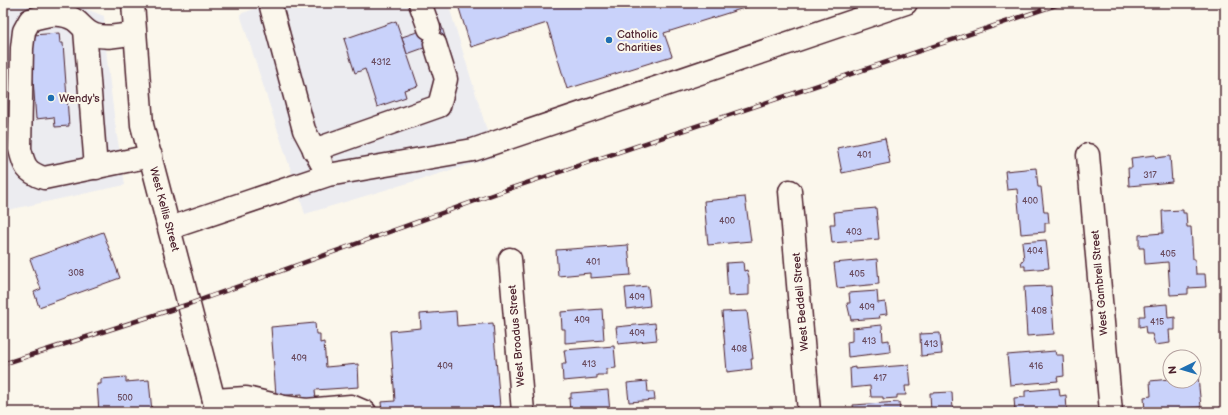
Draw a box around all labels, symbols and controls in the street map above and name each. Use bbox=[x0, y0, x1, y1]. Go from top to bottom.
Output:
place label: Catholic Charities bbox=[617, 28, 662, 54]
marker: Catholic Charities bbox=[604, 35, 614, 45]
house number: 4312 bbox=[371, 57, 392, 68]
place label: Wendy's bbox=[59, 92, 100, 105]
marker: Wendy's bbox=[46, 93, 56, 103]
house number: 401 bbox=[857, 150, 871, 161]
street label: West Kellis Street bbox=[147, 165, 182, 253]
house number: 317 bbox=[1143, 170, 1157, 181]
house number: 400 bbox=[1022, 196, 1038, 207]
house number: 400 bbox=[719, 216, 735, 227]
house number: 403 bbox=[846, 227, 863, 238]
street label: West Gambrell Street bbox=[1088, 229, 1111, 336]
house number: 404 bbox=[1027, 246, 1044, 257]
house number: 405 bbox=[1160, 249, 1176, 260]
street label: West Beddell Street bbox=[790, 252, 811, 352]
house number: 401 bbox=[586, 257, 600, 268]
house number: 308 bbox=[68, 268, 84, 279]
house number: 405 bbox=[849, 269, 865, 280]
street label: West Broadus Street bbox=[506, 284, 527, 387]
house number: 409 bbox=[629, 292, 645, 303]
house number: 409 bbox=[859, 302, 875, 313]
house number: 408 bbox=[1031, 306, 1047, 317]
house number: 409 bbox=[574, 315, 590, 326]
house number: 415 bbox=[1150, 317, 1164, 328]
house number: 409 bbox=[629, 328, 645, 339]
house number: 413 bbox=[862, 336, 877, 347]
house number: 413 bbox=[924, 339, 939, 350]
house number: 408 bbox=[731, 344, 747, 355]
north arrow bbox=[1162, 349, 1202, 389]
house number: 409 bbox=[291, 353, 307, 364]
house number: 413 bbox=[582, 359, 597, 370]
house number: 409 bbox=[437, 361, 453, 372]
house number: 416 bbox=[1029, 361, 1044, 372]
text: N bbox=[1166, 365, 1179, 375]
house number: 417 bbox=[873, 373, 887, 384]
house number: 500 bbox=[117, 393, 133, 404]

